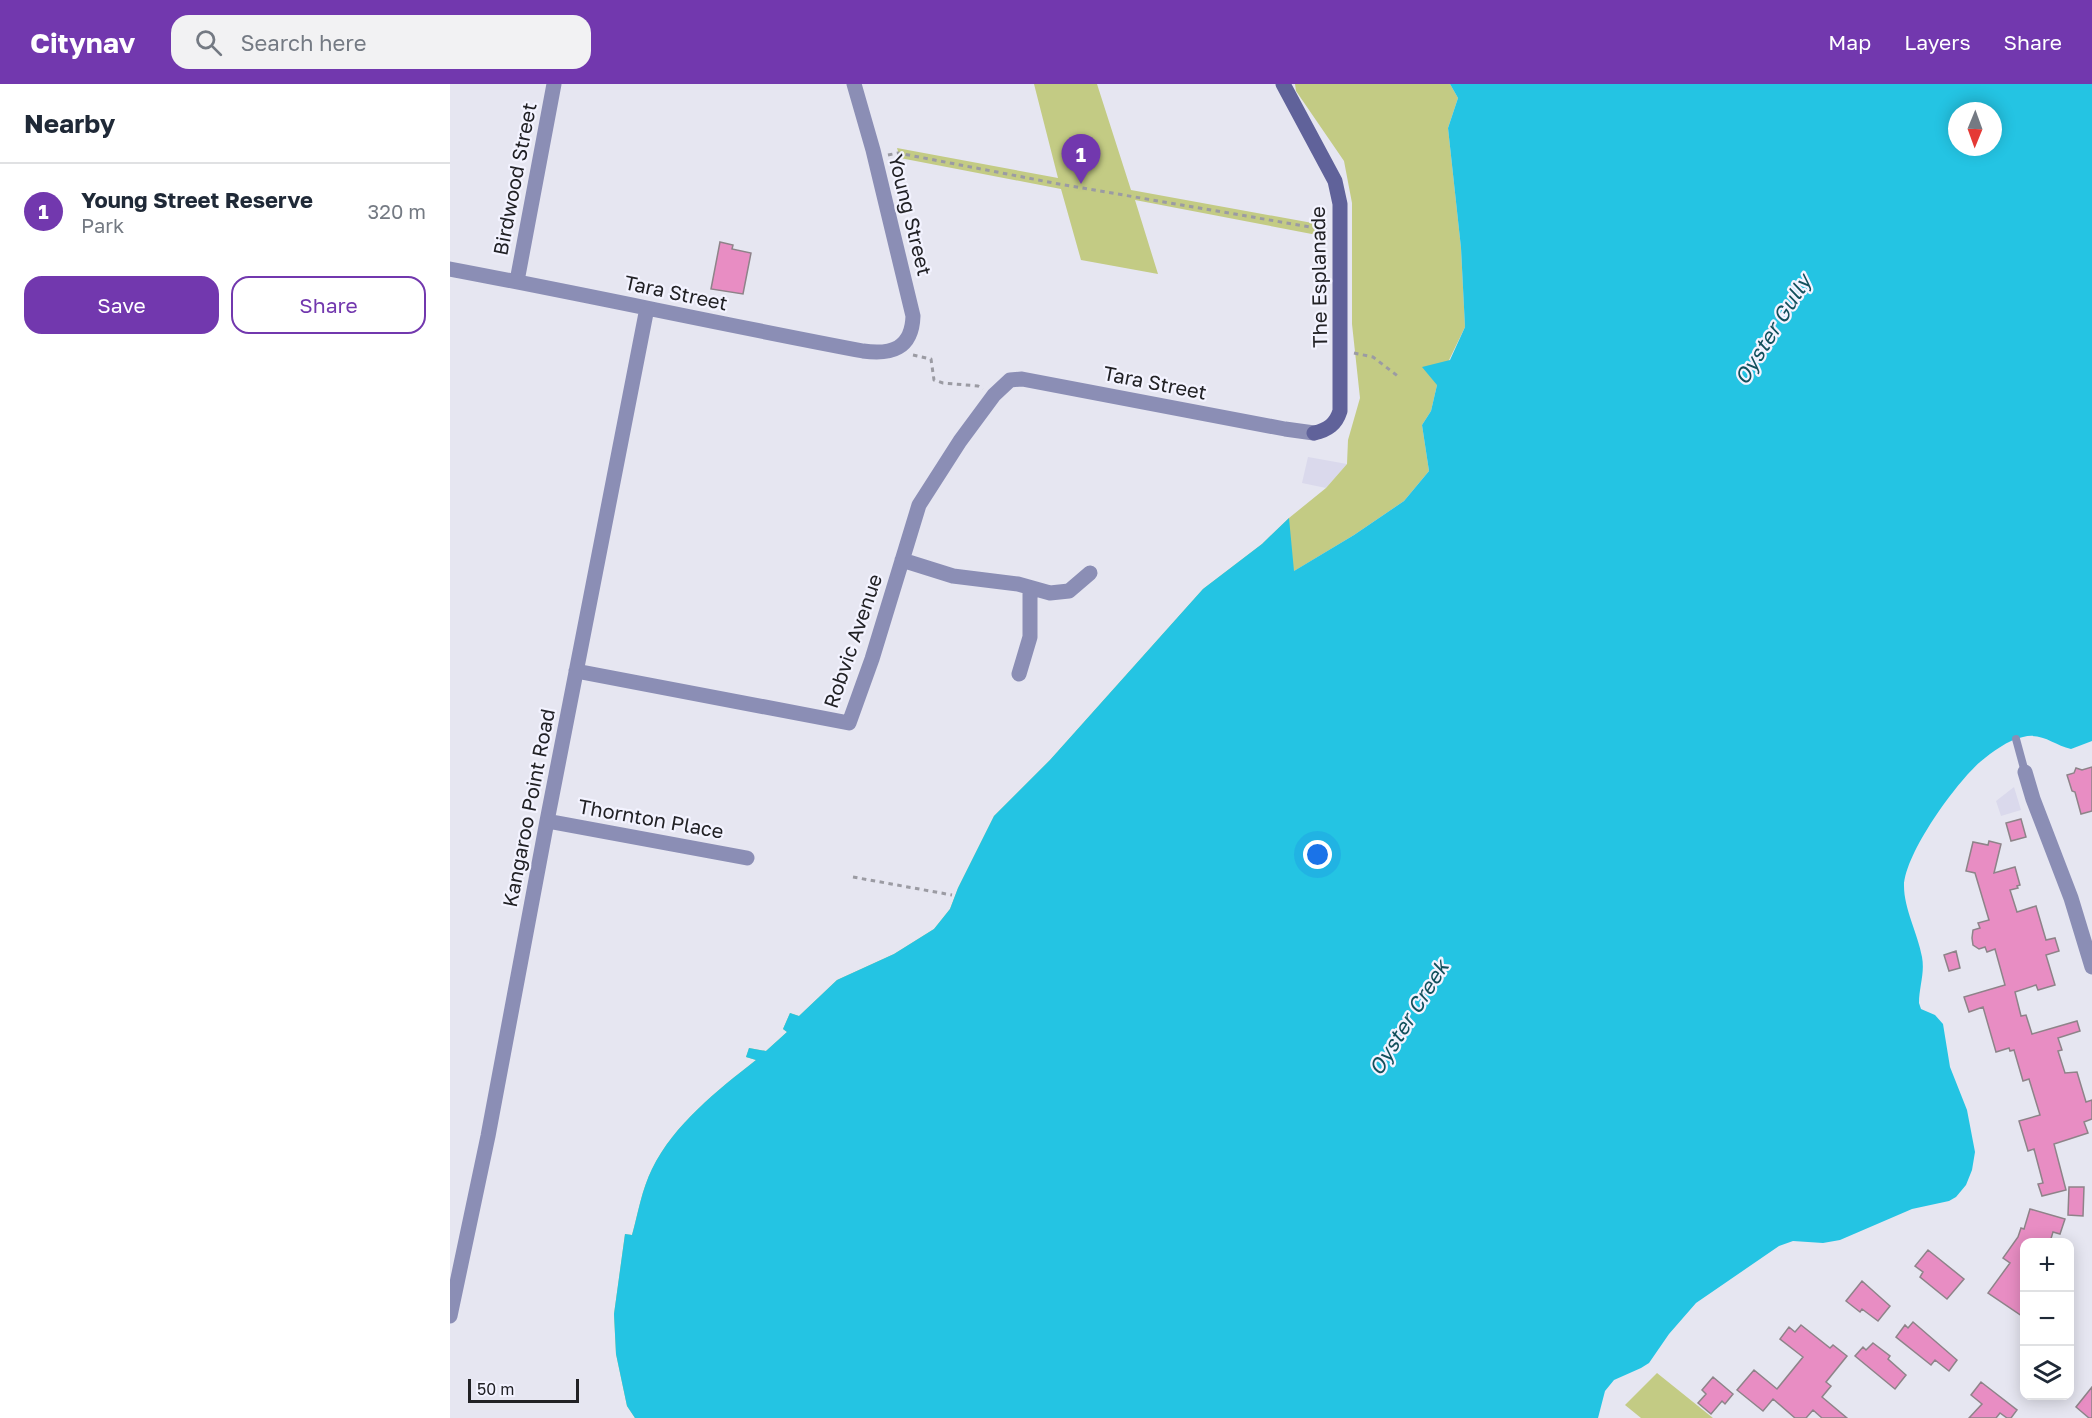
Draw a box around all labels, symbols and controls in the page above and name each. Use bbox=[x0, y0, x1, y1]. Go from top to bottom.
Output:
search box bbox=[171, 15, 591, 69]
text: Citynav bbox=[30, 26, 135, 59]
icon: search bbox=[192, 26, 225, 59]
text: Search here bbox=[240, 29, 366, 56]
text: Map bbox=[1828, 29, 1871, 55]
text: Layers bbox=[1904, 29, 1971, 55]
text: Share bbox=[2004, 29, 2062, 55]
street label: Birdwood Street bbox=[487, 100, 541, 257]
north arrow bbox=[1948, 102, 2002, 156]
text: Nearby bbox=[24, 108, 115, 139]
pin: 1 bbox=[1062, 135, 1100, 184]
street label: Young Street bbox=[884, 152, 938, 278]
text: Young Street Reserve bbox=[81, 186, 313, 213]
text: 1 bbox=[38, 199, 49, 223]
text: 320 m bbox=[368, 199, 426, 223]
street label: The Esplanade bbox=[1305, 206, 1331, 348]
text: Park bbox=[81, 213, 124, 237]
water label: Oyster Gully bbox=[1728, 267, 1818, 389]
street label: Tara Street bbox=[622, 269, 730, 315]
button: Save bbox=[24, 276, 219, 334]
button: Share bbox=[231, 276, 426, 334]
street label: Tara Street bbox=[1101, 360, 1209, 404]
street label: Robvic Avenue bbox=[818, 570, 886, 711]
street label: Kangaroo Point Road bbox=[497, 706, 559, 909]
street label: Thornton Place bbox=[577, 793, 726, 843]
your location bbox=[1303, 840, 1332, 869]
water label: Oyster Creek bbox=[1362, 953, 1455, 1080]
map controls bbox=[2020, 1238, 2074, 1400]
button: + bbox=[2020, 1238, 2074, 1292]
button: − bbox=[2020, 1292, 2074, 1346]
button: layers bbox=[2020, 1346, 2074, 1400]
scale bar bbox=[468, 1376, 579, 1404]
text: 50 m bbox=[477, 1379, 514, 1399]

